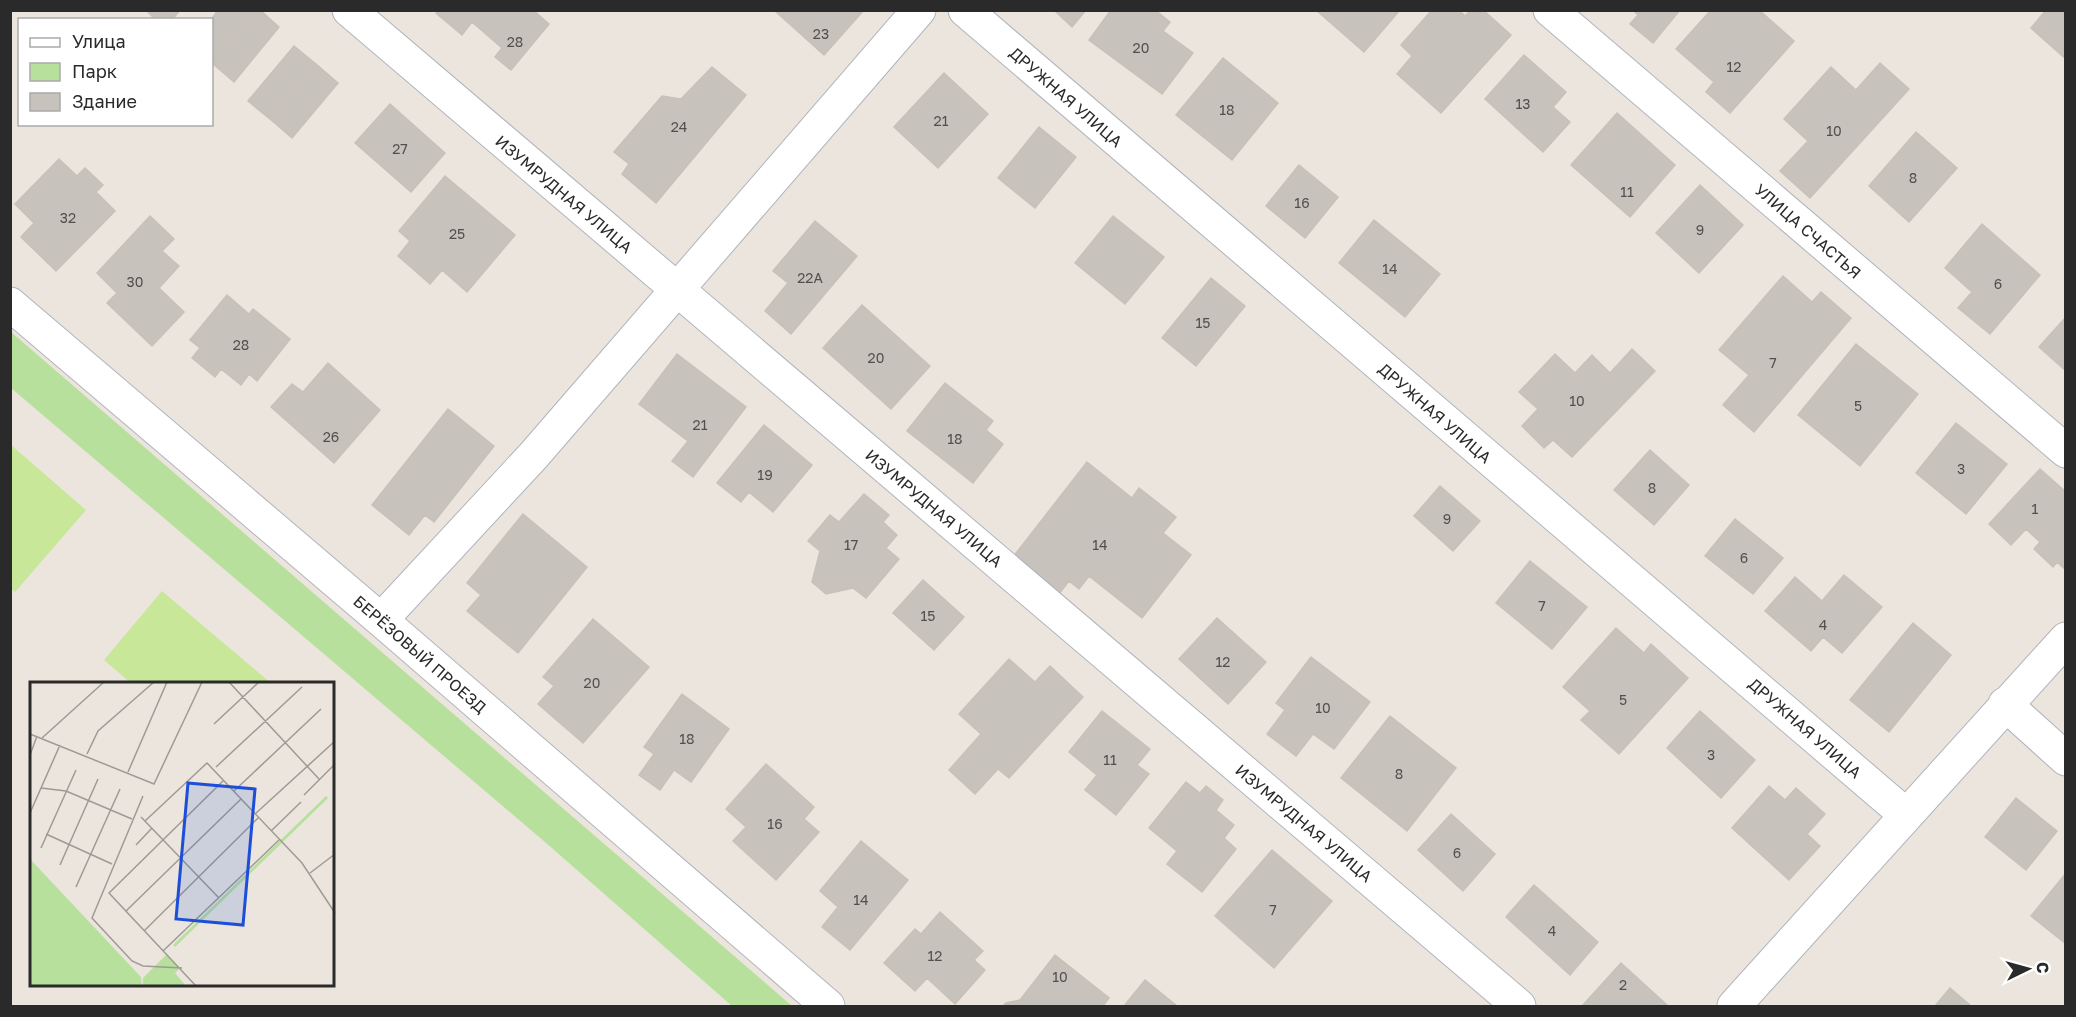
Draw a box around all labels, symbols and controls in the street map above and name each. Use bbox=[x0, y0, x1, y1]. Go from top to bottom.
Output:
legend bbox=[18, 18, 213, 126]
house number: 23 bbox=[813, 25, 829, 42]
text: Улица bbox=[72, 30, 126, 52]
house number: 28 bbox=[507, 33, 523, 50]
house number: 20 bbox=[1133, 39, 1149, 56]
street label: ДРУЖНАЯ УЛИЦА bbox=[1006, 43, 1127, 152]
house number: 12 bbox=[1727, 58, 1741, 75]
text: Парк bbox=[72, 60, 117, 82]
text: Здание bbox=[72, 90, 137, 112]
house number: 13 bbox=[1516, 95, 1530, 112]
house number: 18 bbox=[1219, 101, 1235, 118]
house number: 21 bbox=[934, 112, 949, 129]
house number: 24 bbox=[671, 118, 687, 135]
house number: 10 bbox=[1826, 122, 1842, 139]
street label: ИЗУМРУДНАЯ УЛИЦА bbox=[491, 131, 637, 257]
house number: 27 bbox=[392, 140, 408, 157]
house number: 8 bbox=[1909, 169, 1917, 186]
street label: УЛИЦА СЧАСТЬЯ bbox=[1751, 179, 1865, 283]
house number: 11 bbox=[1620, 183, 1634, 200]
house number: 16 bbox=[1294, 194, 1310, 211]
house number: 32 bbox=[60, 209, 76, 226]
house number: 9 bbox=[1696, 221, 1704, 238]
house number: 25 bbox=[449, 225, 465, 242]
house number: 14 bbox=[1382, 260, 1398, 277]
house number: 22А bbox=[797, 269, 823, 286]
house number: 30 bbox=[127, 273, 143, 290]
house number: 6 bbox=[1994, 275, 2002, 292]
house number: 15 bbox=[1196, 314, 1210, 331]
house number: 28 bbox=[233, 336, 249, 353]
house number: 20 bbox=[868, 349, 884, 366]
house number: 7 bbox=[1769, 354, 1777, 371]
street label: ДРУЖНАЯ УЛИЦА bbox=[1375, 359, 1496, 468]
house number: 10 bbox=[1569, 392, 1585, 409]
house number: 5 bbox=[1854, 397, 1862, 414]
house number: 21 bbox=[693, 416, 708, 433]
house number: 26 bbox=[323, 428, 339, 445]
house number: 18 bbox=[947, 430, 963, 447]
street label: ИЗУМРУДНАЯ УЛИЦА bbox=[861, 445, 1007, 571]
house number: 3 bbox=[1957, 460, 1965, 477]
house number: 19 bbox=[757, 466, 773, 483]
house number: 8 bbox=[1648, 479, 1656, 496]
house number: 1 bbox=[2032, 500, 2039, 517]
house number: 9 bbox=[1443, 510, 1451, 527]
house number: 17 bbox=[844, 536, 858, 553]
house number: 14 bbox=[1092, 536, 1108, 553]
house number: 6 bbox=[1740, 549, 1748, 566]
street label: БЕРЁЗОВЫЙ ПРОЕЗД bbox=[349, 591, 491, 717]
house number: 7 bbox=[1538, 597, 1546, 614]
house number: 15 bbox=[921, 607, 935, 624]
house number: 4 bbox=[1819, 616, 1827, 633]
house number: 12 bbox=[1216, 653, 1230, 670]
house number: 20 bbox=[584, 674, 600, 691]
street label: ДРУЖНАЯ УЛИЦА bbox=[1745, 674, 1866, 783]
inset map bbox=[30, 682, 334, 987]
house number: 5 bbox=[1619, 691, 1627, 708]
house number: 10 bbox=[1315, 699, 1331, 716]
house number: 18 bbox=[679, 730, 695, 747]
house number: 3 bbox=[1707, 746, 1715, 763]
house number: 11 bbox=[1103, 751, 1117, 768]
street label: ИЗУМРУДНАЯ УЛИЦА bbox=[1231, 760, 1377, 886]
house number: 8 bbox=[1395, 765, 1403, 782]
house number: 16 bbox=[767, 815, 783, 832]
house number: 6 bbox=[1453, 844, 1461, 861]
house number: 14 bbox=[853, 891, 869, 908]
house number: 7 bbox=[1269, 901, 1277, 918]
house number: 4 bbox=[1548, 922, 1556, 939]
north arrow bbox=[1998, 939, 2058, 999]
house number: 12 bbox=[928, 947, 942, 964]
text: С bbox=[2032, 961, 2053, 974]
house number: 10 bbox=[1052, 968, 1068, 985]
house number: 2 bbox=[1619, 976, 1627, 993]

